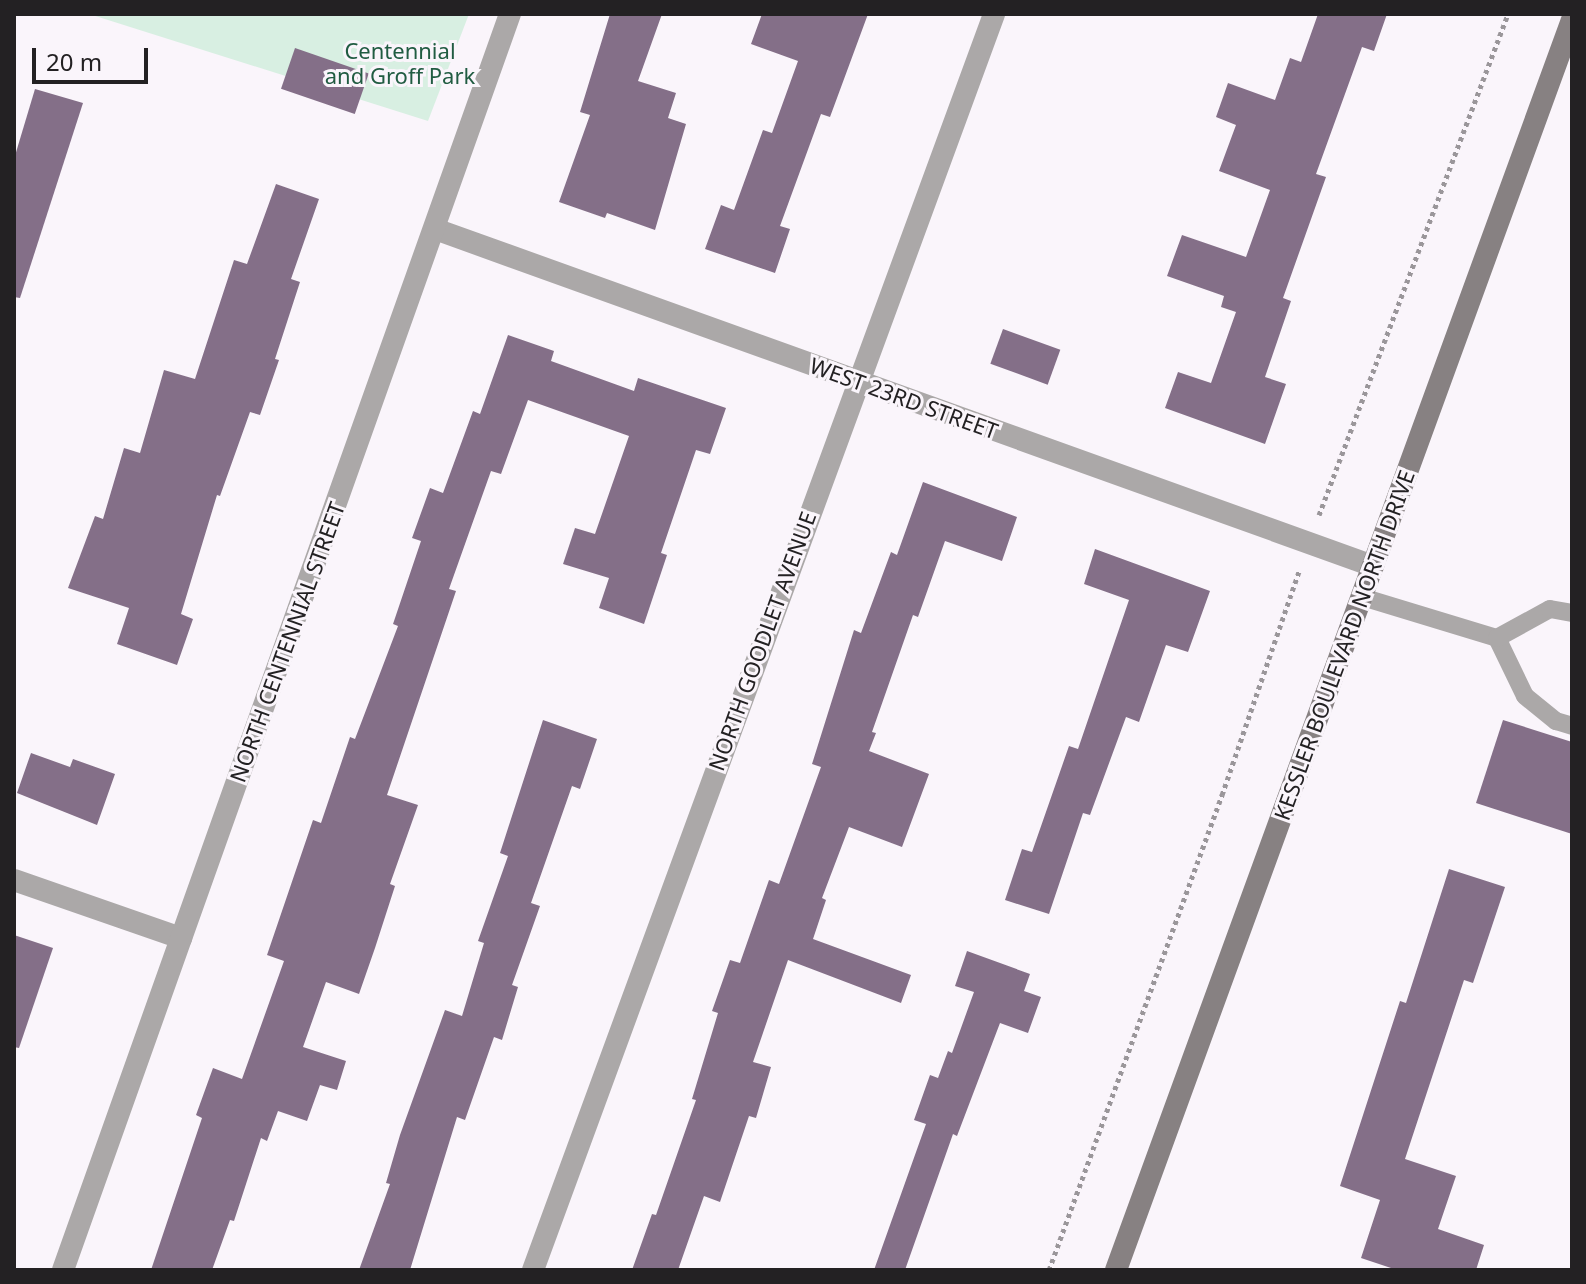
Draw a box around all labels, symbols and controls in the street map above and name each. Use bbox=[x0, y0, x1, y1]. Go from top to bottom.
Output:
scale bar bbox=[36, 32, 152, 82]
park label: Centennial and Groff Park bbox=[325, 37, 475, 88]
text: 20 m bbox=[46, 45, 102, 78]
street label: WEST 23RD STREET bbox=[806, 352, 1002, 444]
street label: KESSLER BOULEVARD NORTH DRIVE bbox=[1268, 466, 1420, 824]
street label: NORTH CENTENNIAL STREET bbox=[224, 498, 350, 786]
street label: NORTH GOODLET AVENUE bbox=[703, 508, 821, 774]

